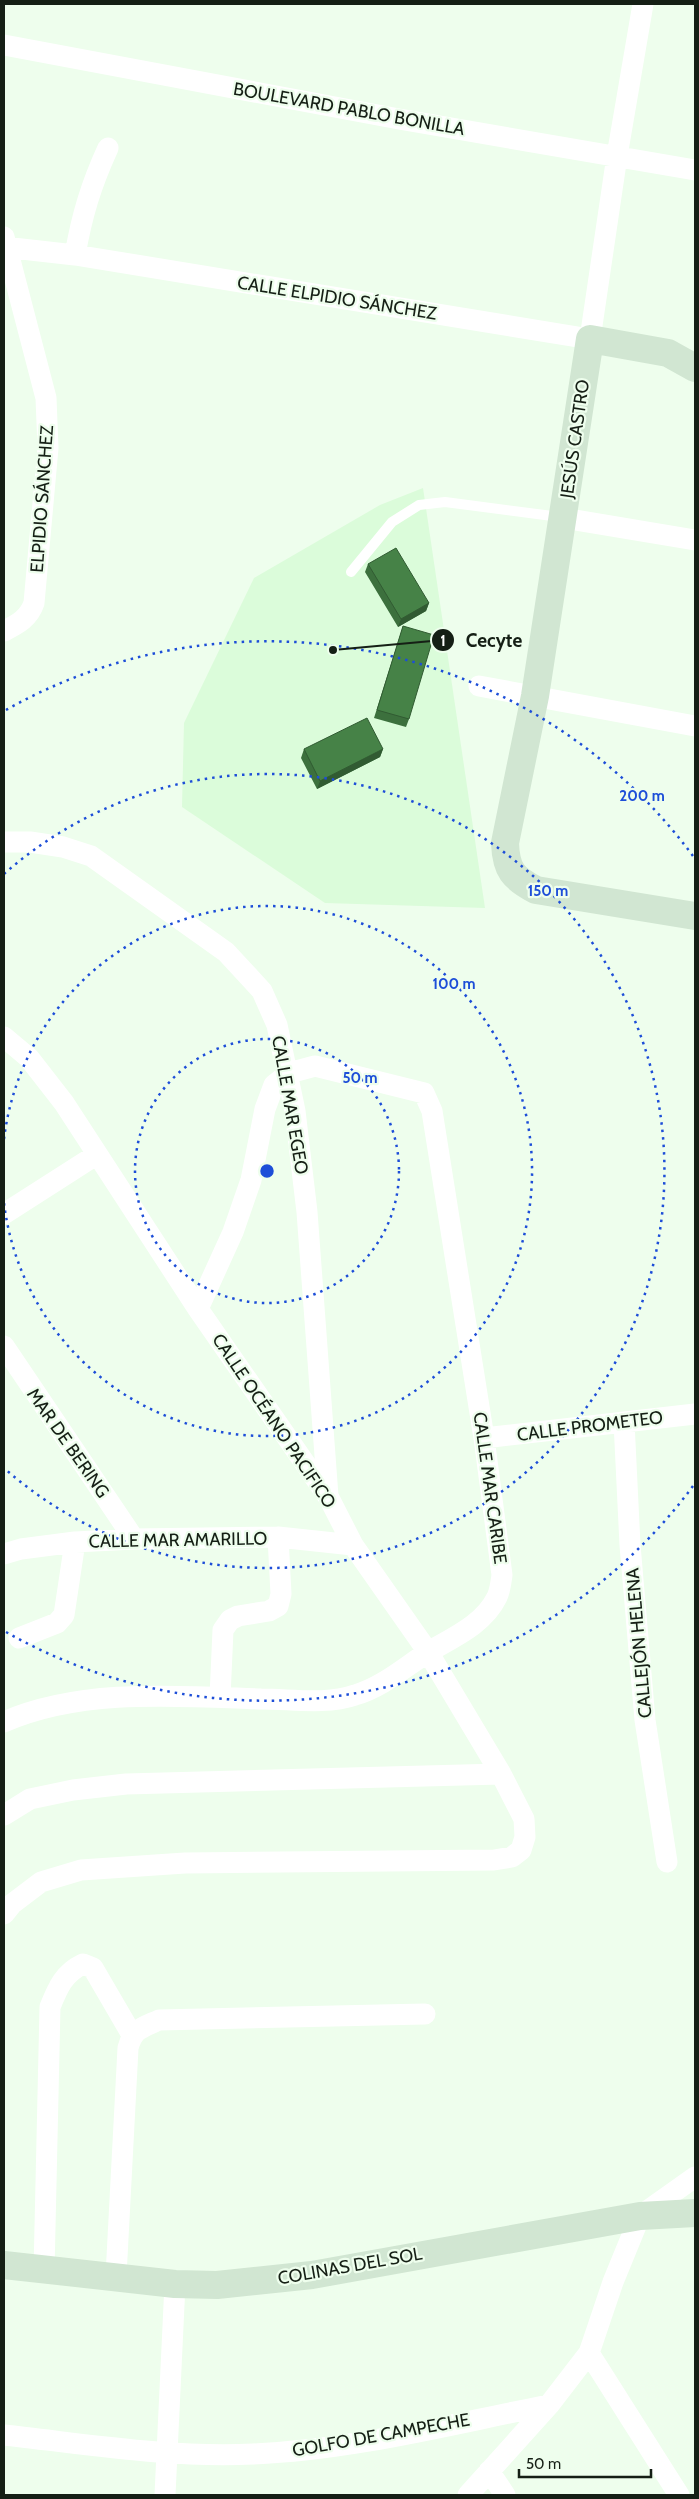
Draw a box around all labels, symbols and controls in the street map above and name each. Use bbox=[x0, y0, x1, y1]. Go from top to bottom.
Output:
street label: BOULEVARD PABLO BONILLA bbox=[232, 78, 466, 140]
street label: CALLE ELPIDIO SÁNCHEZ bbox=[236, 271, 438, 325]
street label: JESÚS CASTRO bbox=[556, 378, 594, 501]
street label: ELPIDIO SÁNCHEZ bbox=[26, 425, 58, 573]
callout: Cecyte bbox=[431, 623, 532, 657]
text: Cecyte bbox=[466, 629, 522, 652]
text: 1 bbox=[440, 632, 446, 650]
text: 200 m bbox=[619, 787, 665, 805]
text: 150 m bbox=[528, 882, 568, 900]
text: 100 m bbox=[432, 975, 476, 993]
street label: CALLE MAR EGEO bbox=[267, 1034, 313, 1176]
text: 50 m bbox=[342, 1069, 378, 1087]
centre of rings bbox=[258, 1162, 276, 1180]
street label: CALLE OCÉANO PACIFICO bbox=[207, 1330, 341, 1513]
street label: MAR DE BERING bbox=[22, 1384, 114, 1502]
street label: CALLE PROMETEO bbox=[516, 1406, 664, 1446]
street label: CALLE MAR CARIBE bbox=[468, 1411, 512, 1565]
street label: CALLE MAR AMARILLO bbox=[89, 1527, 268, 1553]
street label: CALLEJÓN HELENA bbox=[621, 1567, 657, 1719]
street label: COLINAS DEL SOL bbox=[276, 2242, 424, 2290]
street label: GOLFO DE CAMPECHE bbox=[291, 2409, 471, 2461]
scale bar bbox=[519, 2446, 652, 2478]
text: 50 m bbox=[526, 2455, 561, 2473]

